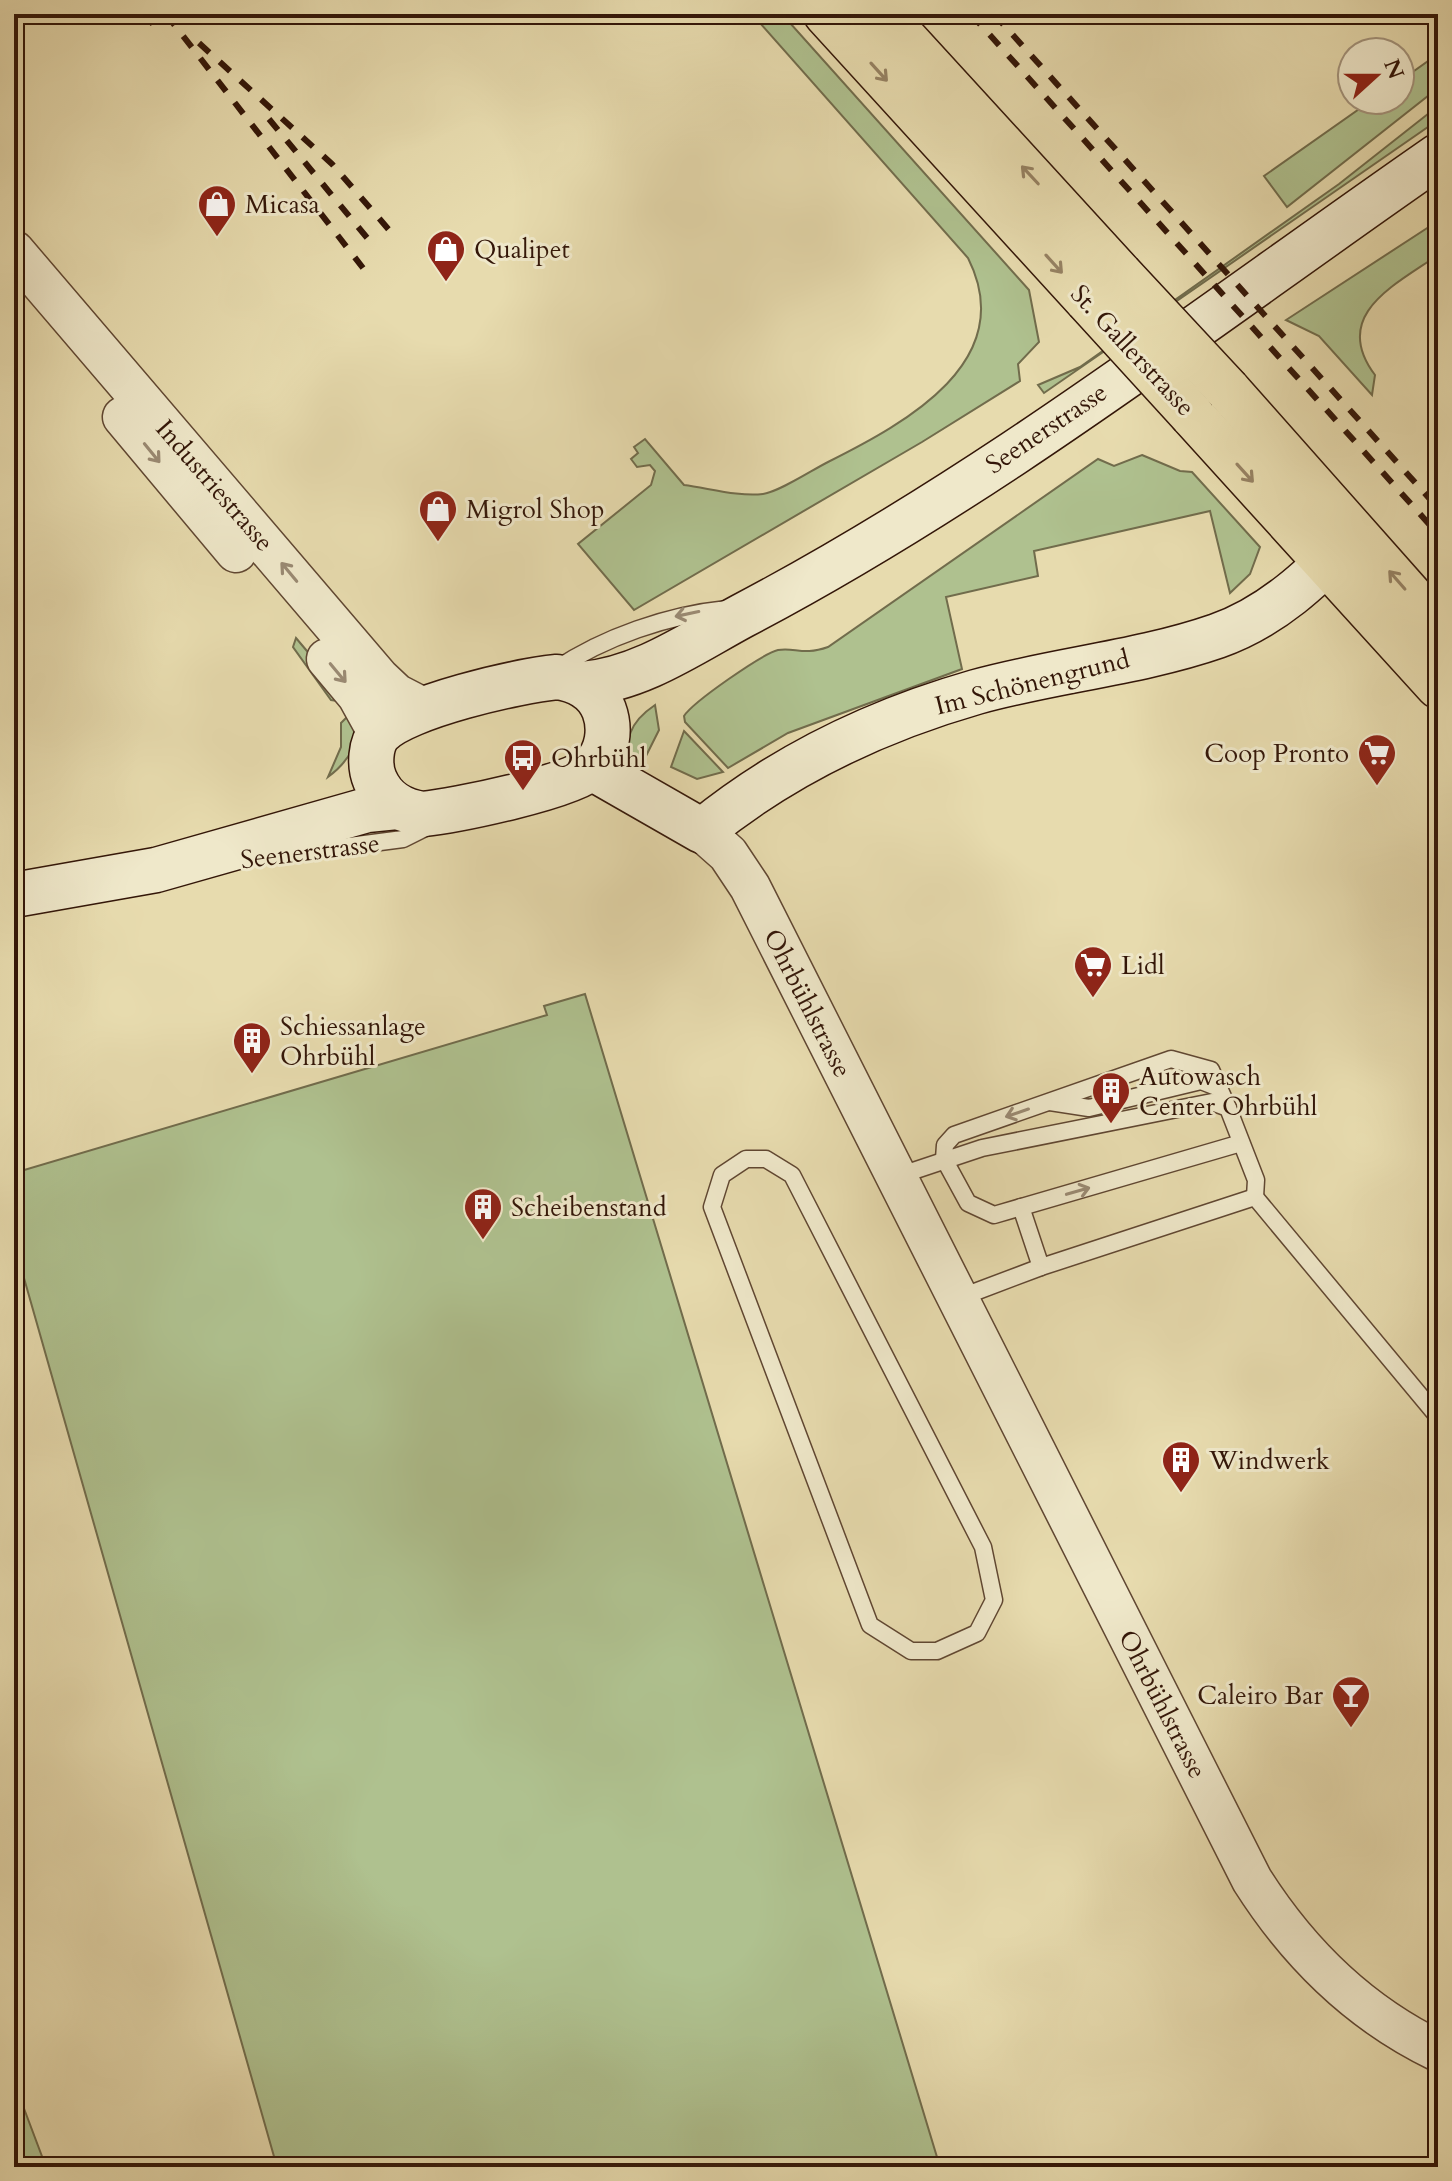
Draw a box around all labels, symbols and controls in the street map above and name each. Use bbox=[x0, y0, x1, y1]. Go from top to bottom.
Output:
north arrow bbox=[1336, 36, 1416, 116]
text: N bbox=[1376, 55, 1411, 83]
one-way arrow bbox=[869, 61, 887, 81]
one-way arrow bbox=[1020, 165, 1039, 185]
shop icon: Micasa bbox=[196, 183, 238, 238]
place label: Micasa bbox=[245, 187, 320, 222]
shop icon: Qualipet bbox=[425, 228, 467, 283]
place label: Qualipet bbox=[474, 232, 570, 267]
one-way arrow bbox=[1044, 254, 1063, 274]
street label: St. Gallerstrasse bbox=[1063, 277, 1203, 424]
street label: Seenerstrasse bbox=[979, 375, 1114, 482]
street label: Industriestrasse bbox=[148, 412, 282, 559]
one-way arrow bbox=[143, 442, 161, 463]
one-way arrow bbox=[1236, 462, 1254, 482]
shop icon: Migrol Shop bbox=[417, 488, 459, 543]
place label: Migrol Shop bbox=[466, 492, 605, 527]
one-way arrow bbox=[280, 562, 298, 583]
one-way arrow bbox=[1389, 571, 1407, 591]
one-way arrow bbox=[674, 607, 700, 622]
street label: Im Schönengrund bbox=[931, 641, 1133, 724]
one-way arrow bbox=[329, 662, 347, 682]
supermarket icon: Coop Pronto bbox=[1356, 732, 1398, 787]
place label: Coop Pronto bbox=[1204, 736, 1349, 771]
bus stop icon: Ohrbühl bbox=[502, 737, 544, 792]
place label: Ohrbühl bbox=[551, 741, 647, 776]
street label: Seenerstrasse bbox=[239, 826, 381, 877]
street label: Ohrbühlstrasse bbox=[755, 923, 860, 1083]
supermarket icon: Lidl bbox=[1072, 944, 1114, 999]
place label: Lidl bbox=[1121, 948, 1165, 983]
place label: Schiessanlage Ohrbühl bbox=[280, 1009, 426, 1074]
building icon: Schiessanlage Ohrbühl bbox=[231, 1020, 273, 1075]
place label: Autowasch Center Ohrbühl bbox=[1139, 1059, 1318, 1124]
building icon: Autowasch Center Ohrbühl bbox=[1090, 1070, 1132, 1125]
one-way arrow bbox=[1005, 1107, 1030, 1121]
one-way arrow bbox=[1064, 1183, 1090, 1198]
building icon: Scheibenstand bbox=[462, 1186, 504, 1241]
place label: Scheibenstand bbox=[511, 1190, 667, 1225]
building icon: Windwerk bbox=[1160, 1439, 1202, 1494]
place label: Windwerk bbox=[1208, 1443, 1330, 1478]
street label: Ohrbühlstrasse bbox=[1110, 1624, 1215, 1784]
bar icon: Caleiro Bar bbox=[1330, 1674, 1372, 1729]
place label: Caleiro Bar bbox=[1197, 1678, 1324, 1713]

